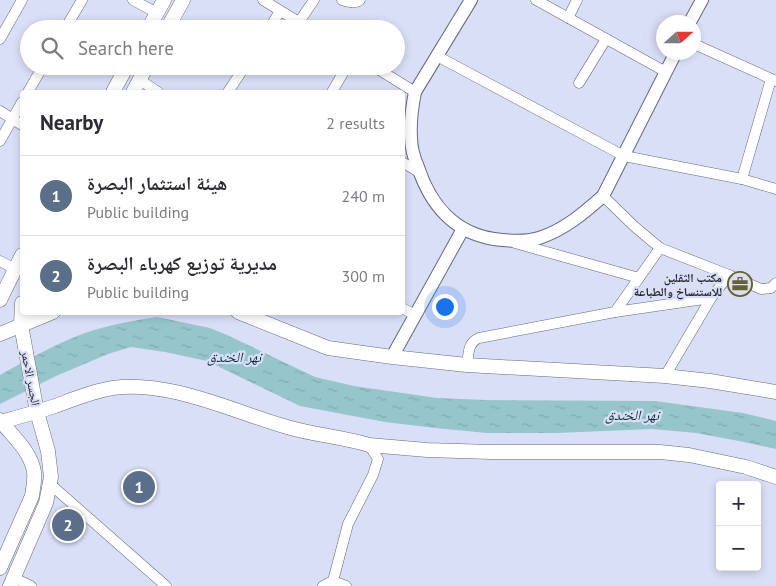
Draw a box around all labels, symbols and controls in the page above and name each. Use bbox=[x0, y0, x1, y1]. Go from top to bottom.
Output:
north arrow bbox=[656, 15, 701, 60]
search box bbox=[20, 20, 405, 75]
icon: search bbox=[38, 34, 66, 62]
text: Search here bbox=[78, 36, 174, 60]
text: Nearby bbox=[40, 109, 103, 136]
text: 2 results bbox=[326, 113, 385, 133]
text: هيئة استثمار البصرة bbox=[87, 171, 227, 195]
text: 1 bbox=[51, 186, 61, 206]
text: 240 m bbox=[342, 186, 385, 206]
text: Public building bbox=[87, 202, 189, 222]
text: مديرية توزيع كهرباء البصرة bbox=[87, 251, 277, 275]
text: 2 bbox=[51, 266, 61, 286]
text: 300 m bbox=[342, 266, 385, 286]
place label: مكتب الثقلين للاستنساخ والطباعة bbox=[634, 270, 722, 300]
office icon: مكتب الثقلين للاستنساخ والطباعة bbox=[727, 271, 753, 297]
text: Public building bbox=[87, 282, 189, 302]
your location bbox=[432, 294, 458, 320]
street label: الجسر الاحمر bbox=[18, 348, 44, 407]
water label: نهر الخندق bbox=[207, 348, 263, 366]
water label: نهر الخندق bbox=[605, 406, 661, 424]
pin: 1 bbox=[123, 468, 155, 506]
map controls bbox=[716, 481, 761, 571]
button: + bbox=[716, 481, 761, 526]
pin: 2 bbox=[52, 506, 84, 544]
button: − bbox=[716, 526, 761, 571]

